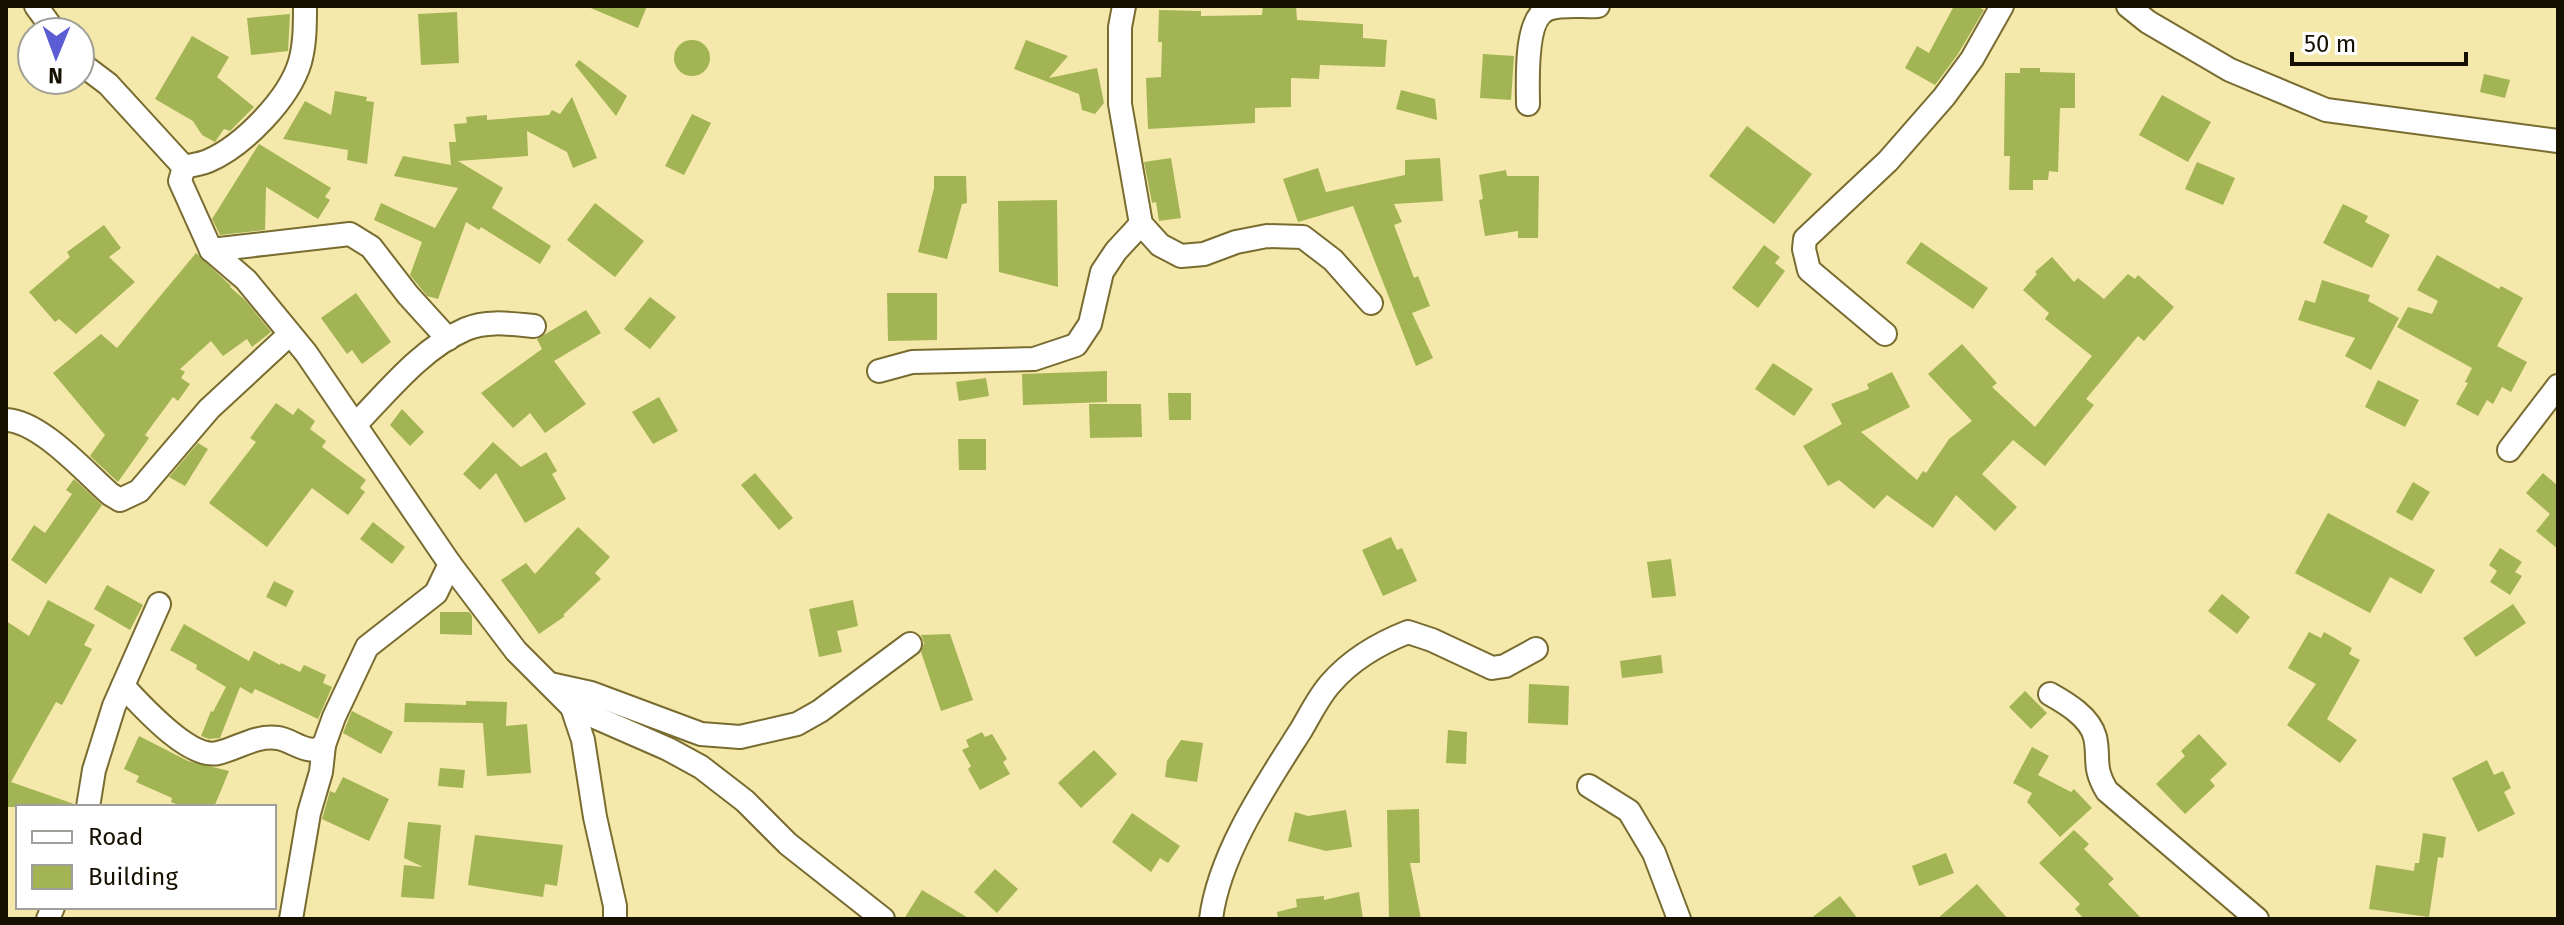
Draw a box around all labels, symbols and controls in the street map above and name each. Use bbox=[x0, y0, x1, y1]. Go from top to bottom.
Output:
north arrow bbox=[16, 16, 96, 96]
scale bar bbox=[2292, 16, 2466, 66]
text: 50 m bbox=[2304, 30, 2356, 58]
text: N bbox=[48, 62, 63, 89]
legend bbox=[16, 805, 276, 909]
text: Road bbox=[88, 823, 143, 851]
text: Building bbox=[88, 863, 178, 891]

